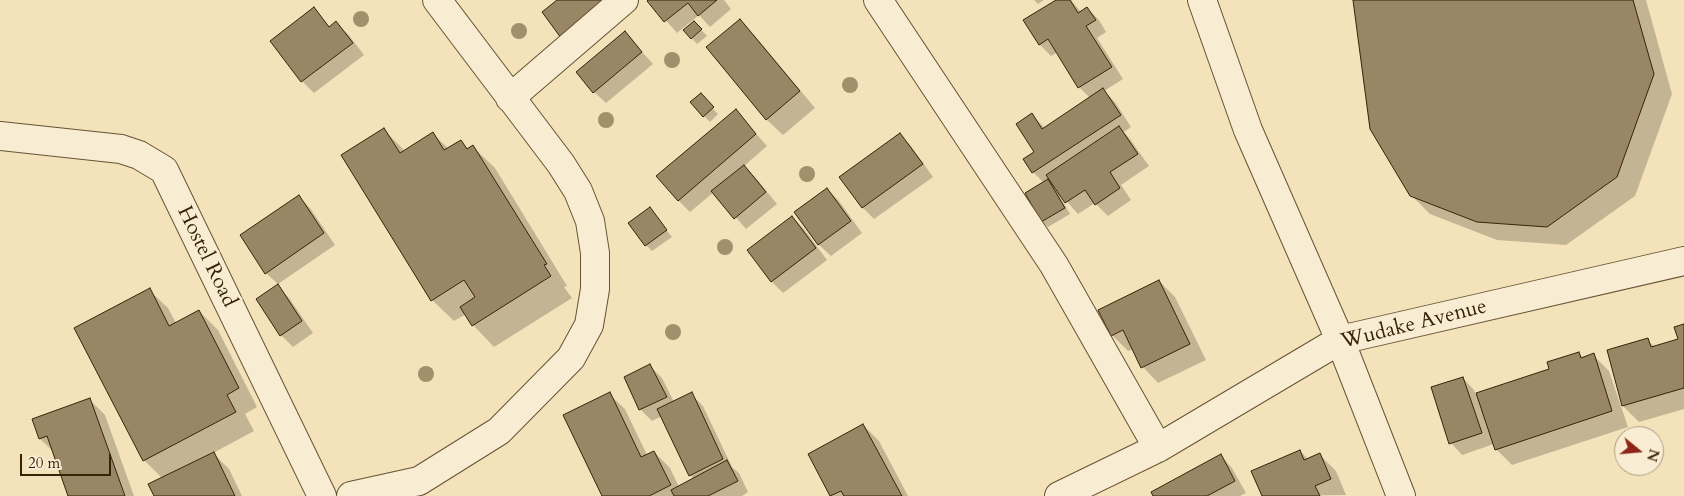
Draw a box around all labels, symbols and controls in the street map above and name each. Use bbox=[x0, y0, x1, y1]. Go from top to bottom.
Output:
street label: Hostel Road bbox=[171, 202, 241, 312]
street label: Wudake Avenue bbox=[1338, 295, 1490, 355]
north arrow bbox=[1614, 426, 1664, 476]
scale bar bbox=[22, 444, 114, 476]
text: N bbox=[1642, 447, 1664, 464]
text: 20 m bbox=[28, 453, 60, 473]

